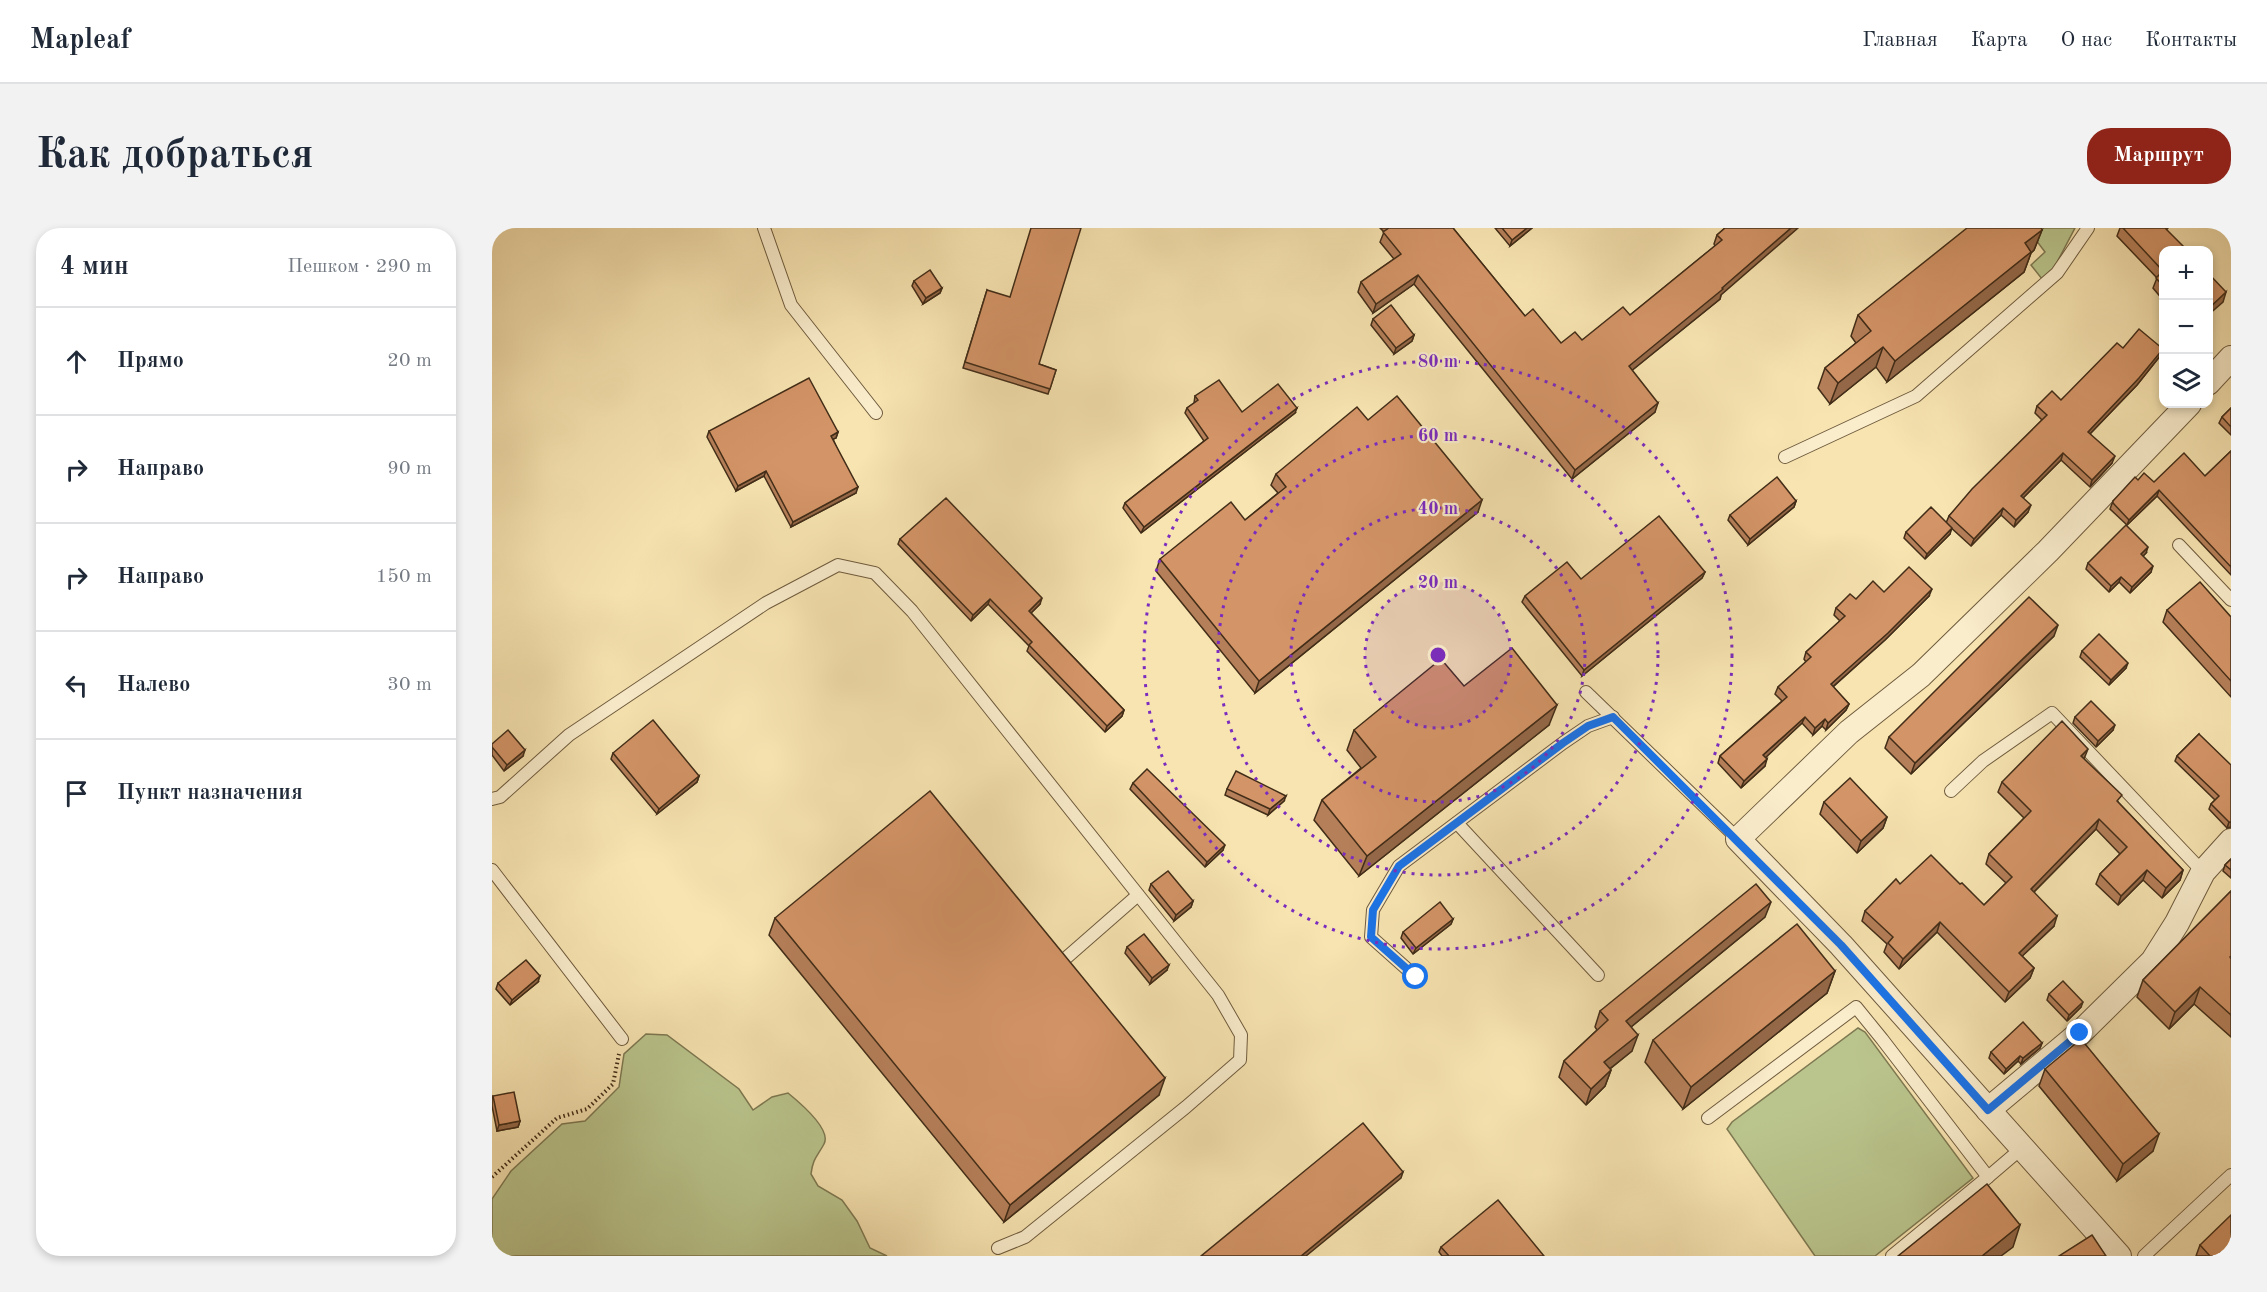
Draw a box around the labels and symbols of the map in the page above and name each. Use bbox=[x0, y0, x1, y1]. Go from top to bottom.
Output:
text: 80 m bbox=[1418, 353, 1458, 371]
text: 60 m bbox=[1418, 427, 1458, 445]
text: 40 m bbox=[1418, 500, 1458, 518]
text: 20 m bbox=[1418, 574, 1458, 592]
centre of rings bbox=[1428, 645, 1448, 665]
route start bbox=[1402, 963, 1428, 989]
route end bbox=[2066, 1019, 2092, 1045]

